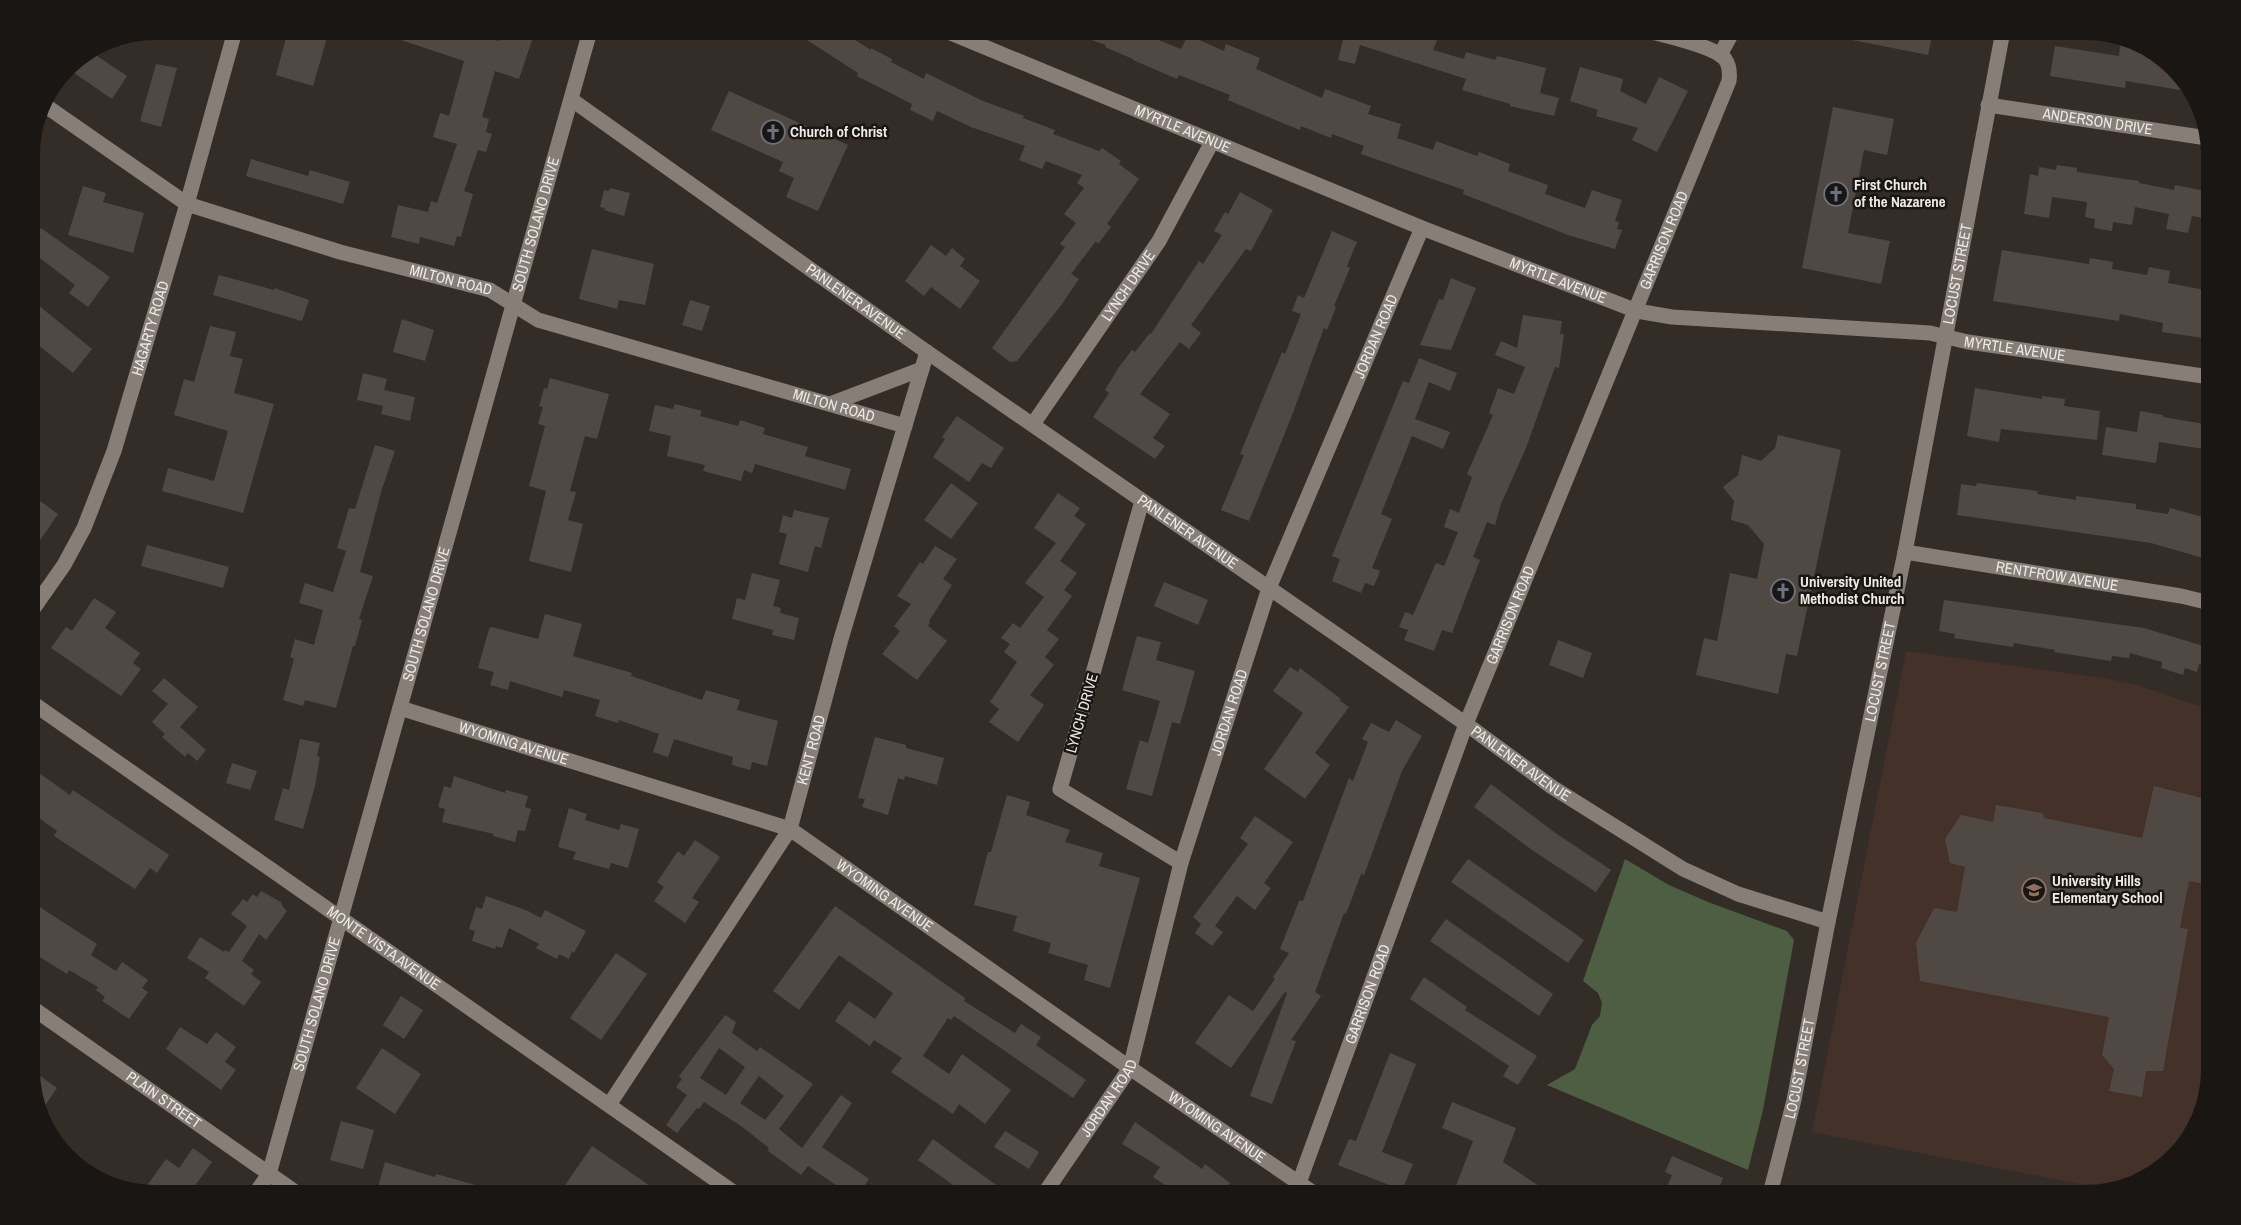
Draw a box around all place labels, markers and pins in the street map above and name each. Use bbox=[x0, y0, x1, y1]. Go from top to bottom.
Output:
church icon: Church of Christ bbox=[760, 119, 786, 145]
place label: Church of Christ bbox=[790, 121, 887, 142]
place label: First Church of the Nazarene bbox=[1854, 174, 1946, 212]
church icon: First Church of the Nazarene bbox=[1823, 181, 1849, 207]
place label: University United Methodist Church bbox=[1800, 571, 1905, 609]
church icon: University United Methodist Church bbox=[1770, 578, 1796, 604]
place label: University Hills Elementary School bbox=[2052, 870, 2163, 908]
school or university icon: University Hills Elementary School bbox=[2021, 877, 2047, 903]

